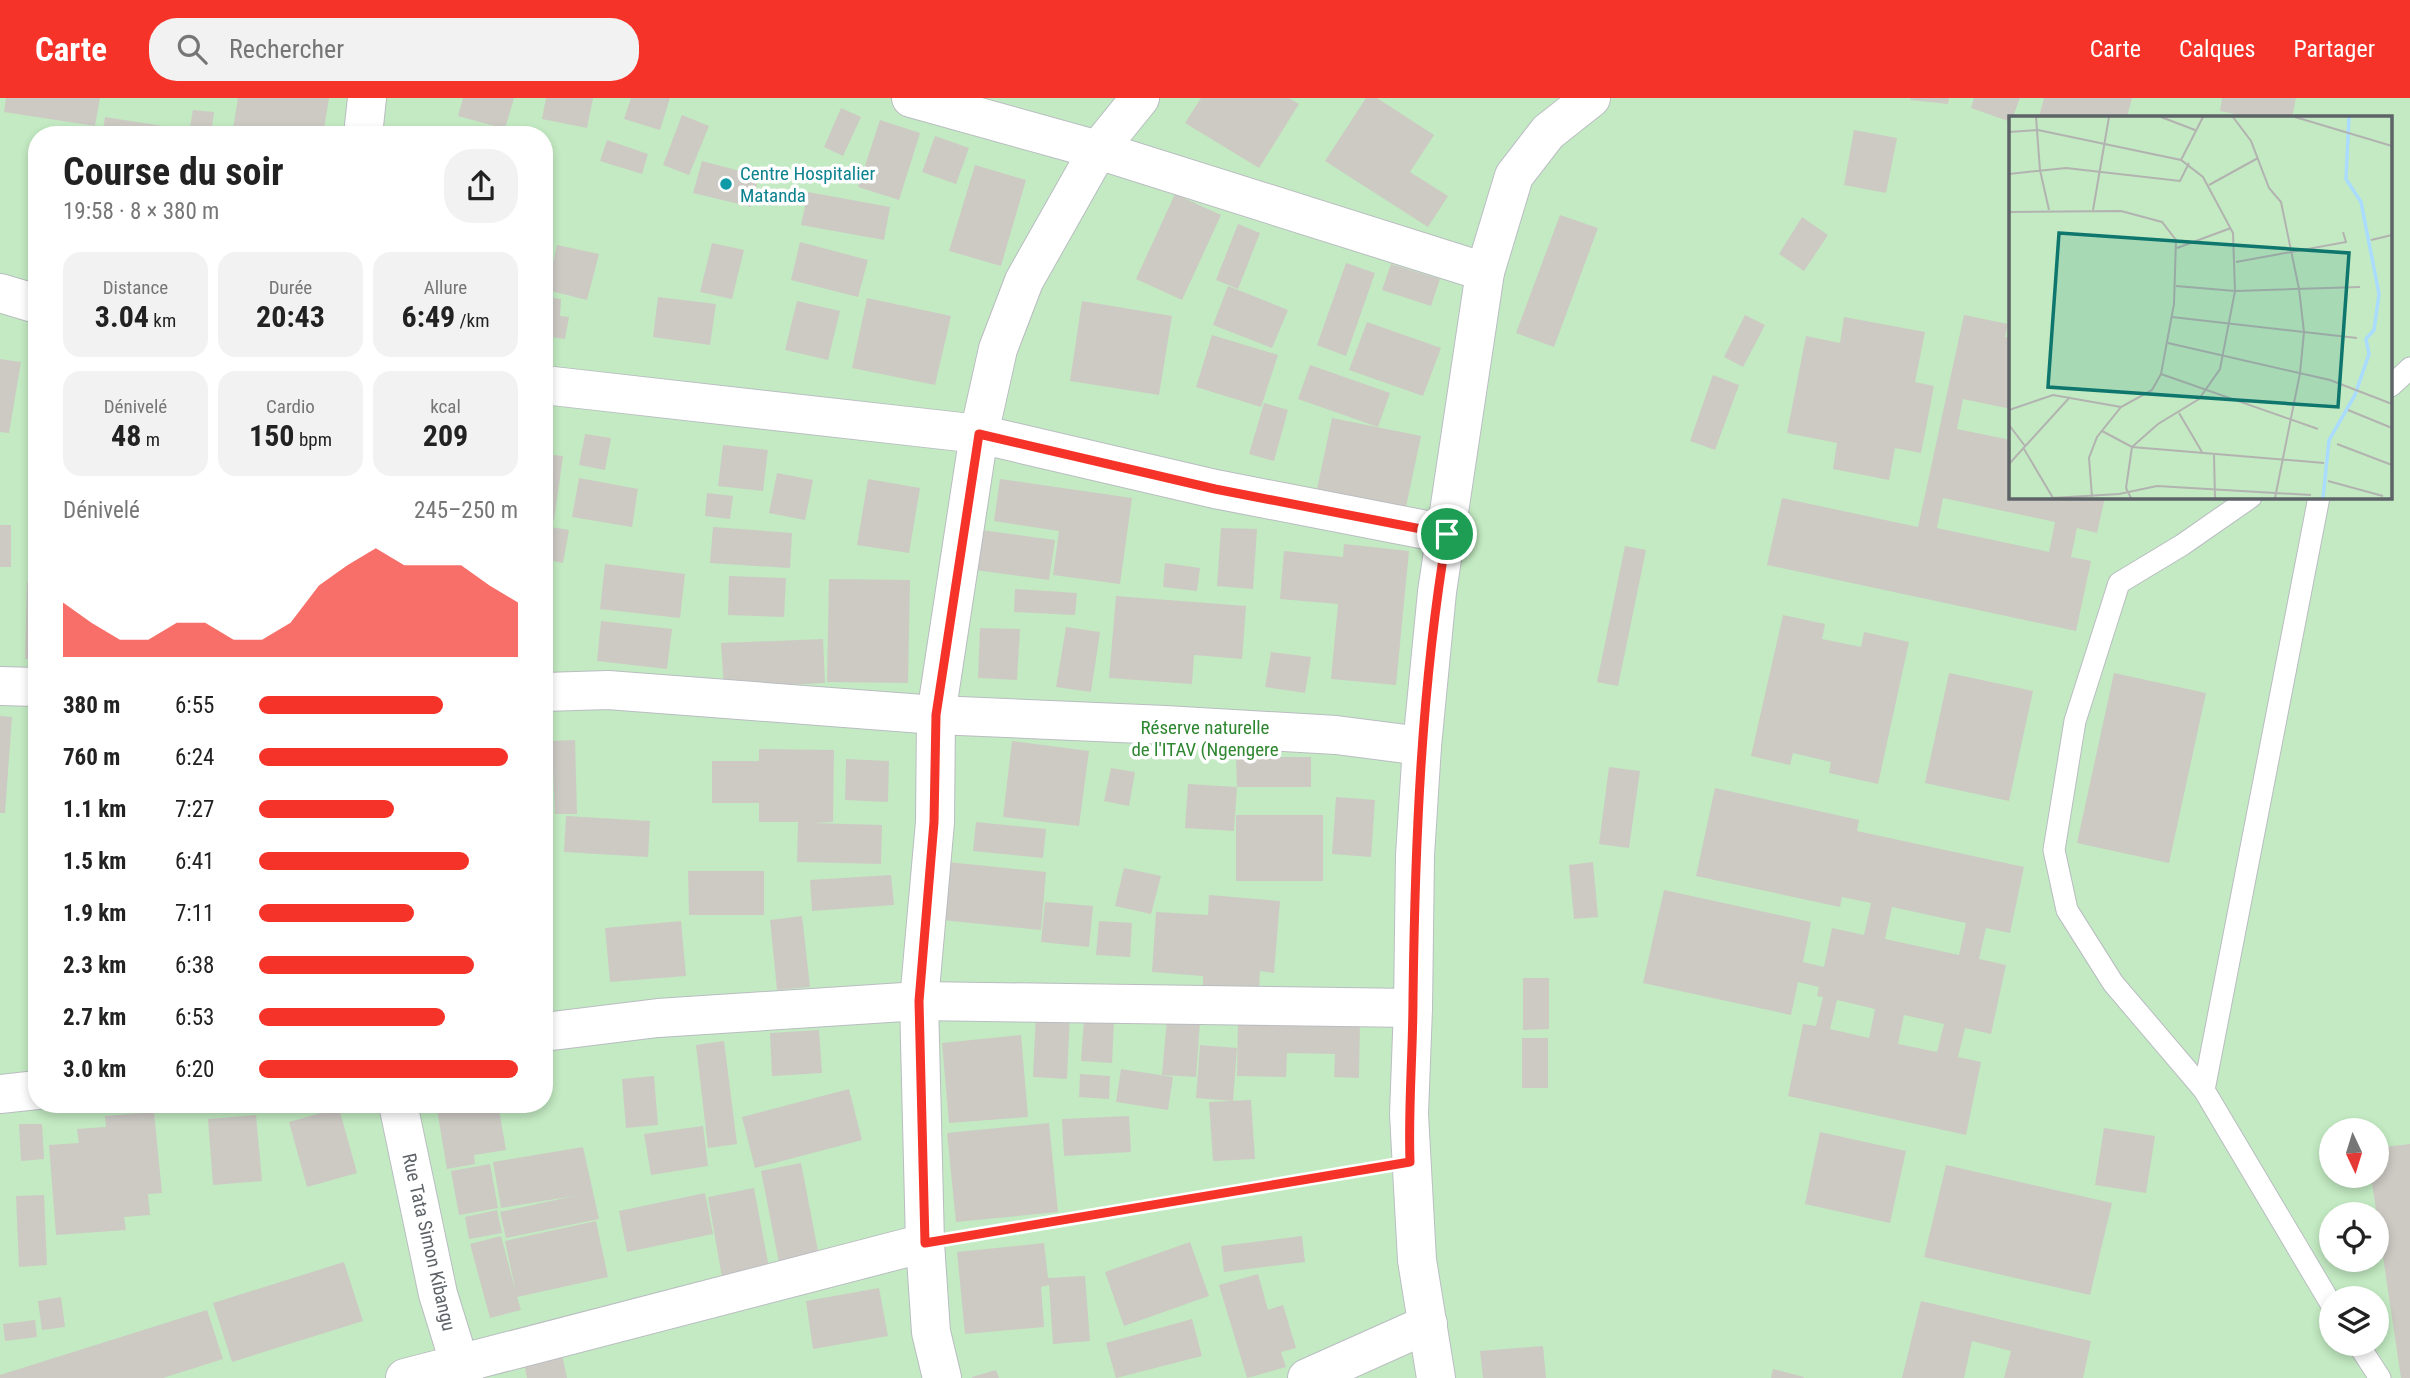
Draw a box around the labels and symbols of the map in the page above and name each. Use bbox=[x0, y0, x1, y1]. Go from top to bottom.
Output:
inset map bbox=[2009, 116, 2392, 499]
place label: Centre Hospitalier Matanda bbox=[740, 162, 875, 207]
marker: Centre Hospitalier Matanda bbox=[718, 176, 734, 192]
pin bbox=[1417, 504, 1477, 564]
park label: Réserve naturelle de l'ITAV (Ngengere bbox=[1131, 716, 1279, 761]
north arrow bbox=[2319, 1118, 2389, 1188]
street label: Rue Tata Simon Kibangu bbox=[397, 1151, 461, 1333]

